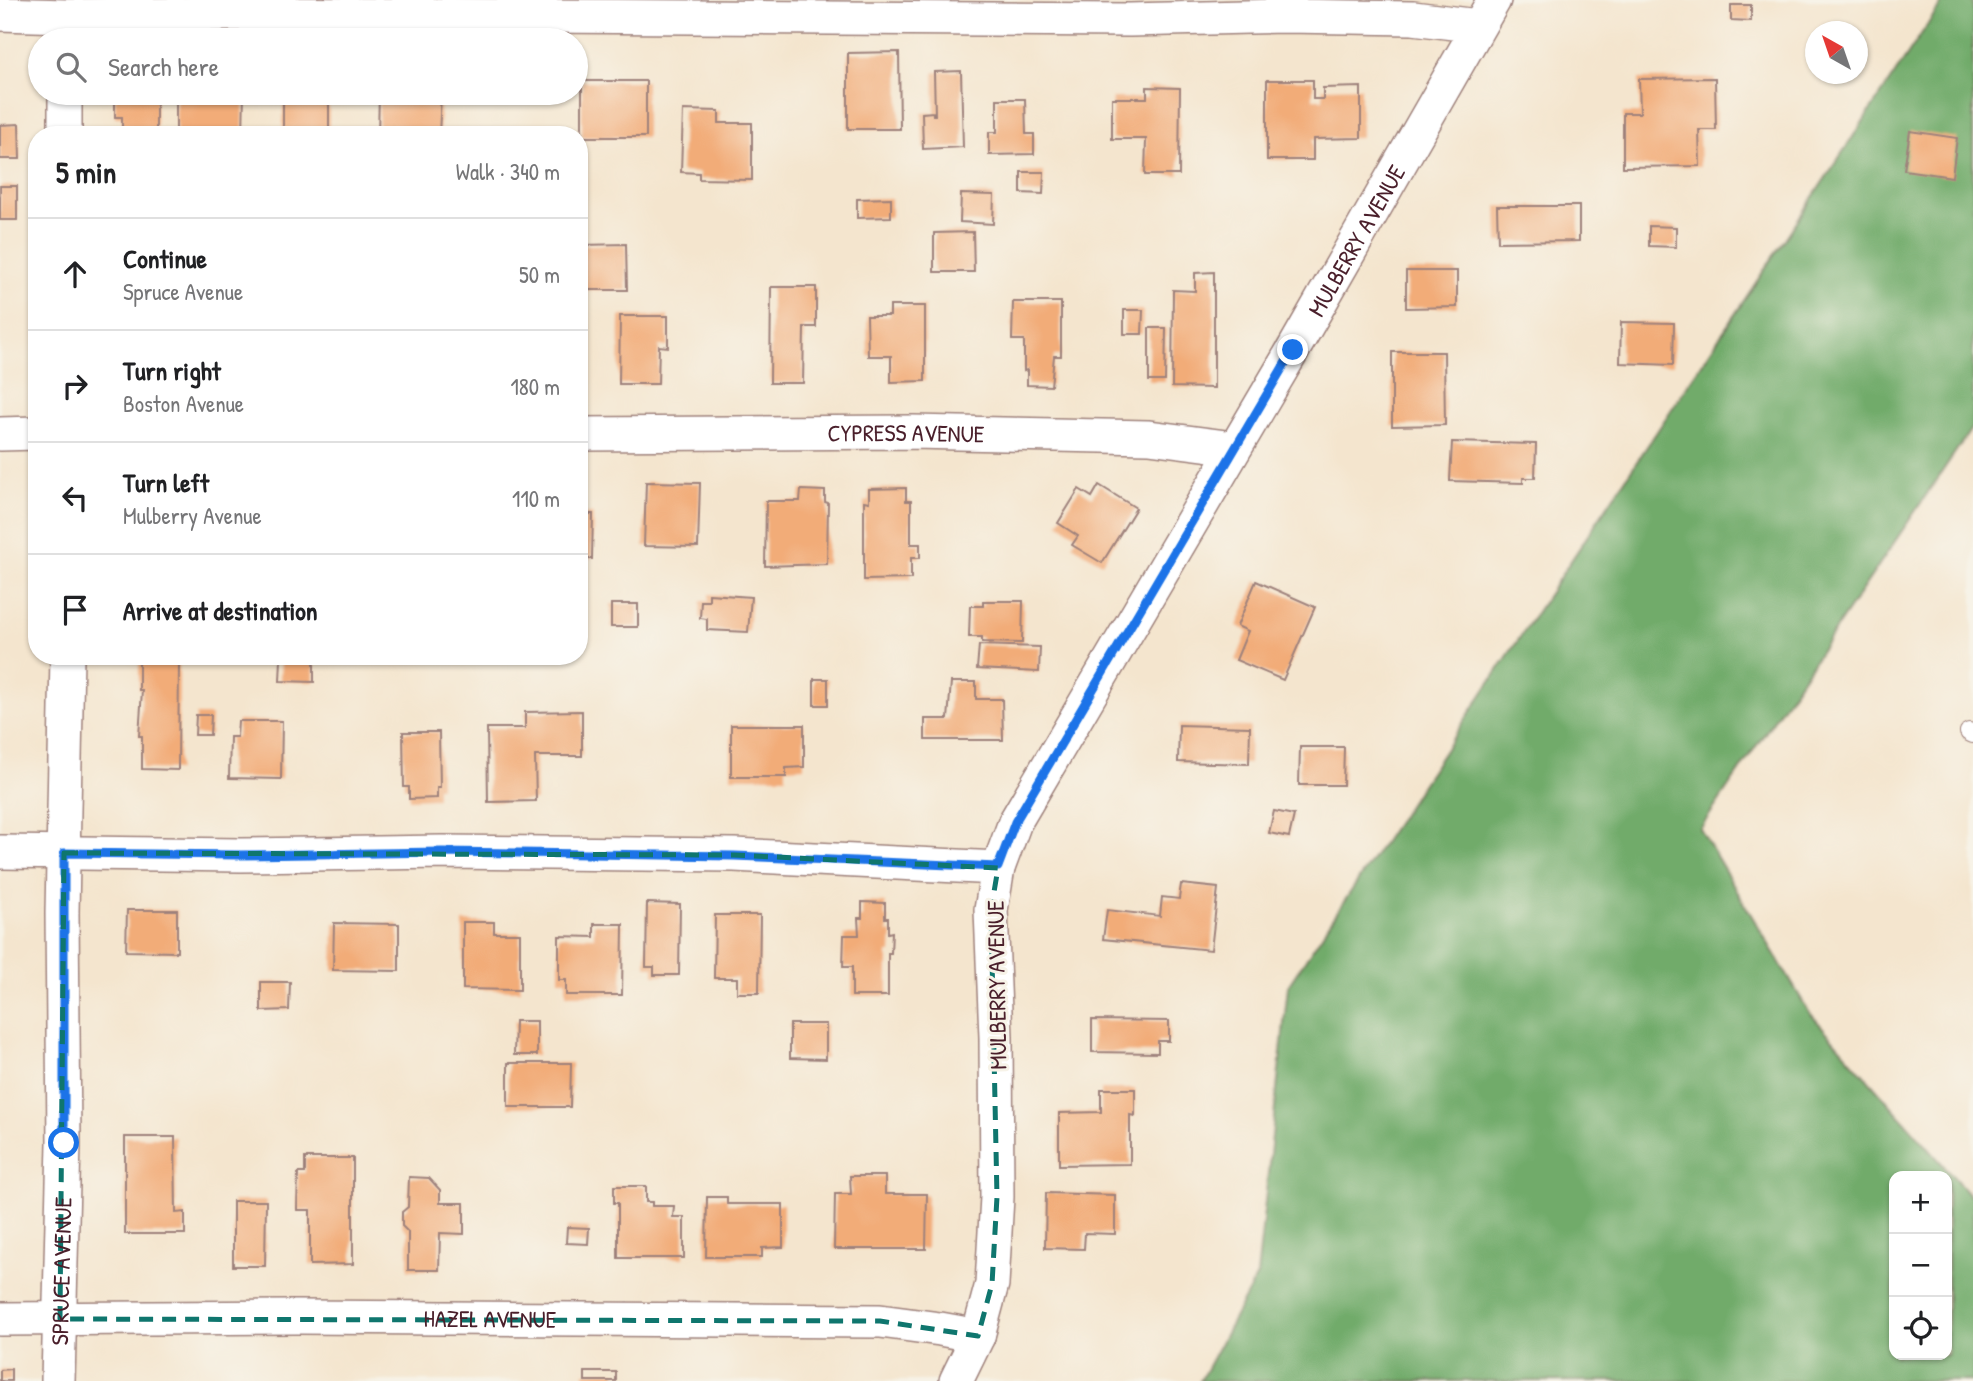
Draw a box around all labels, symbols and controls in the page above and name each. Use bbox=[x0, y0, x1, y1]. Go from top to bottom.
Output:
north arrow bbox=[1805, 21, 1868, 84]
search box bbox=[28, 28, 588, 105]
icon: search bbox=[52, 48, 90, 86]
text: Search here bbox=[108, 49, 219, 84]
text: 5 min bbox=[56, 152, 116, 192]
text: Walk · 340 m bbox=[456, 156, 560, 187]
street label: MULBERRY AVENUE bbox=[1300, 159, 1412, 322]
text: Continue bbox=[123, 241, 207, 276]
icon: ahead bbox=[56, 255, 94, 293]
text: 50 m bbox=[519, 259, 560, 290]
text: Spruce Avenue bbox=[123, 276, 243, 307]
route end bbox=[1277, 334, 1308, 365]
text: Turn right bbox=[123, 353, 221, 388]
icon: right bbox=[56, 367, 94, 405]
text: 180 m bbox=[510, 371, 560, 402]
text: Boston Avenue bbox=[123, 388, 244, 419]
street label: CYPRESS AVENUE bbox=[827, 416, 985, 450]
text: Turn left bbox=[123, 465, 209, 500]
icon: left bbox=[56, 479, 94, 517]
text: 110 m bbox=[512, 483, 560, 514]
text: Mulberry Avenue bbox=[123, 500, 262, 531]
icon: arrive bbox=[56, 591, 94, 629]
text: Arrive at destination bbox=[123, 593, 318, 628]
street label: MULBERRY AVENUE bbox=[979, 900, 1013, 1070]
route start bbox=[48, 1127, 79, 1158]
map controls bbox=[1889, 1171, 1952, 1360]
button: + bbox=[1889, 1171, 1952, 1234]
street label: SPRUCE AVENUE bbox=[43, 1196, 79, 1346]
button: − bbox=[1889, 1234, 1952, 1297]
button: locate bbox=[1889, 1297, 1952, 1360]
street label: HAZEL AVENUE bbox=[424, 1302, 557, 1335]

